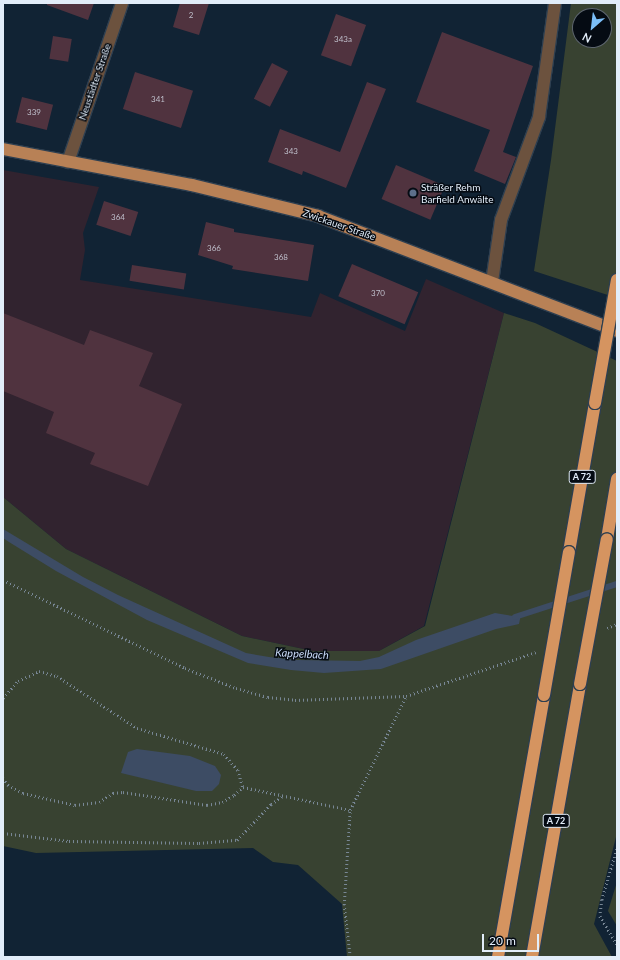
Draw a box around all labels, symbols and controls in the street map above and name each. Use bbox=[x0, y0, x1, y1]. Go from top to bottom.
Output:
north arrow bbox=[572, 8, 612, 48]
house number: 2 bbox=[189, 11, 193, 21]
text: N bbox=[580, 30, 593, 46]
house number: 343a bbox=[334, 35, 352, 45]
street label: Neustädter Straße bbox=[76, 42, 114, 122]
house number: 341 bbox=[151, 95, 165, 105]
house number: 339 bbox=[27, 108, 41, 118]
house number: 343 bbox=[284, 147, 298, 157]
place label: Sträßer Rehm Barfield Anwälte bbox=[421, 181, 494, 204]
marker: Sträßer Rehm Barfield Anwälte bbox=[408, 188, 418, 198]
street label: Zwickauer Straße bbox=[301, 207, 377, 243]
house number: 364 bbox=[111, 213, 125, 223]
house number: 366 bbox=[207, 244, 221, 254]
house number: 368 bbox=[274, 253, 288, 263]
house number: 370 bbox=[371, 289, 385, 299]
road number: A 72 bbox=[568, 470, 596, 484]
water label: Kappelbach bbox=[275, 646, 329, 662]
road number: A 72 bbox=[542, 814, 570, 828]
scale bar bbox=[484, 926, 541, 952]
text: 20 m bbox=[489, 933, 516, 948]

